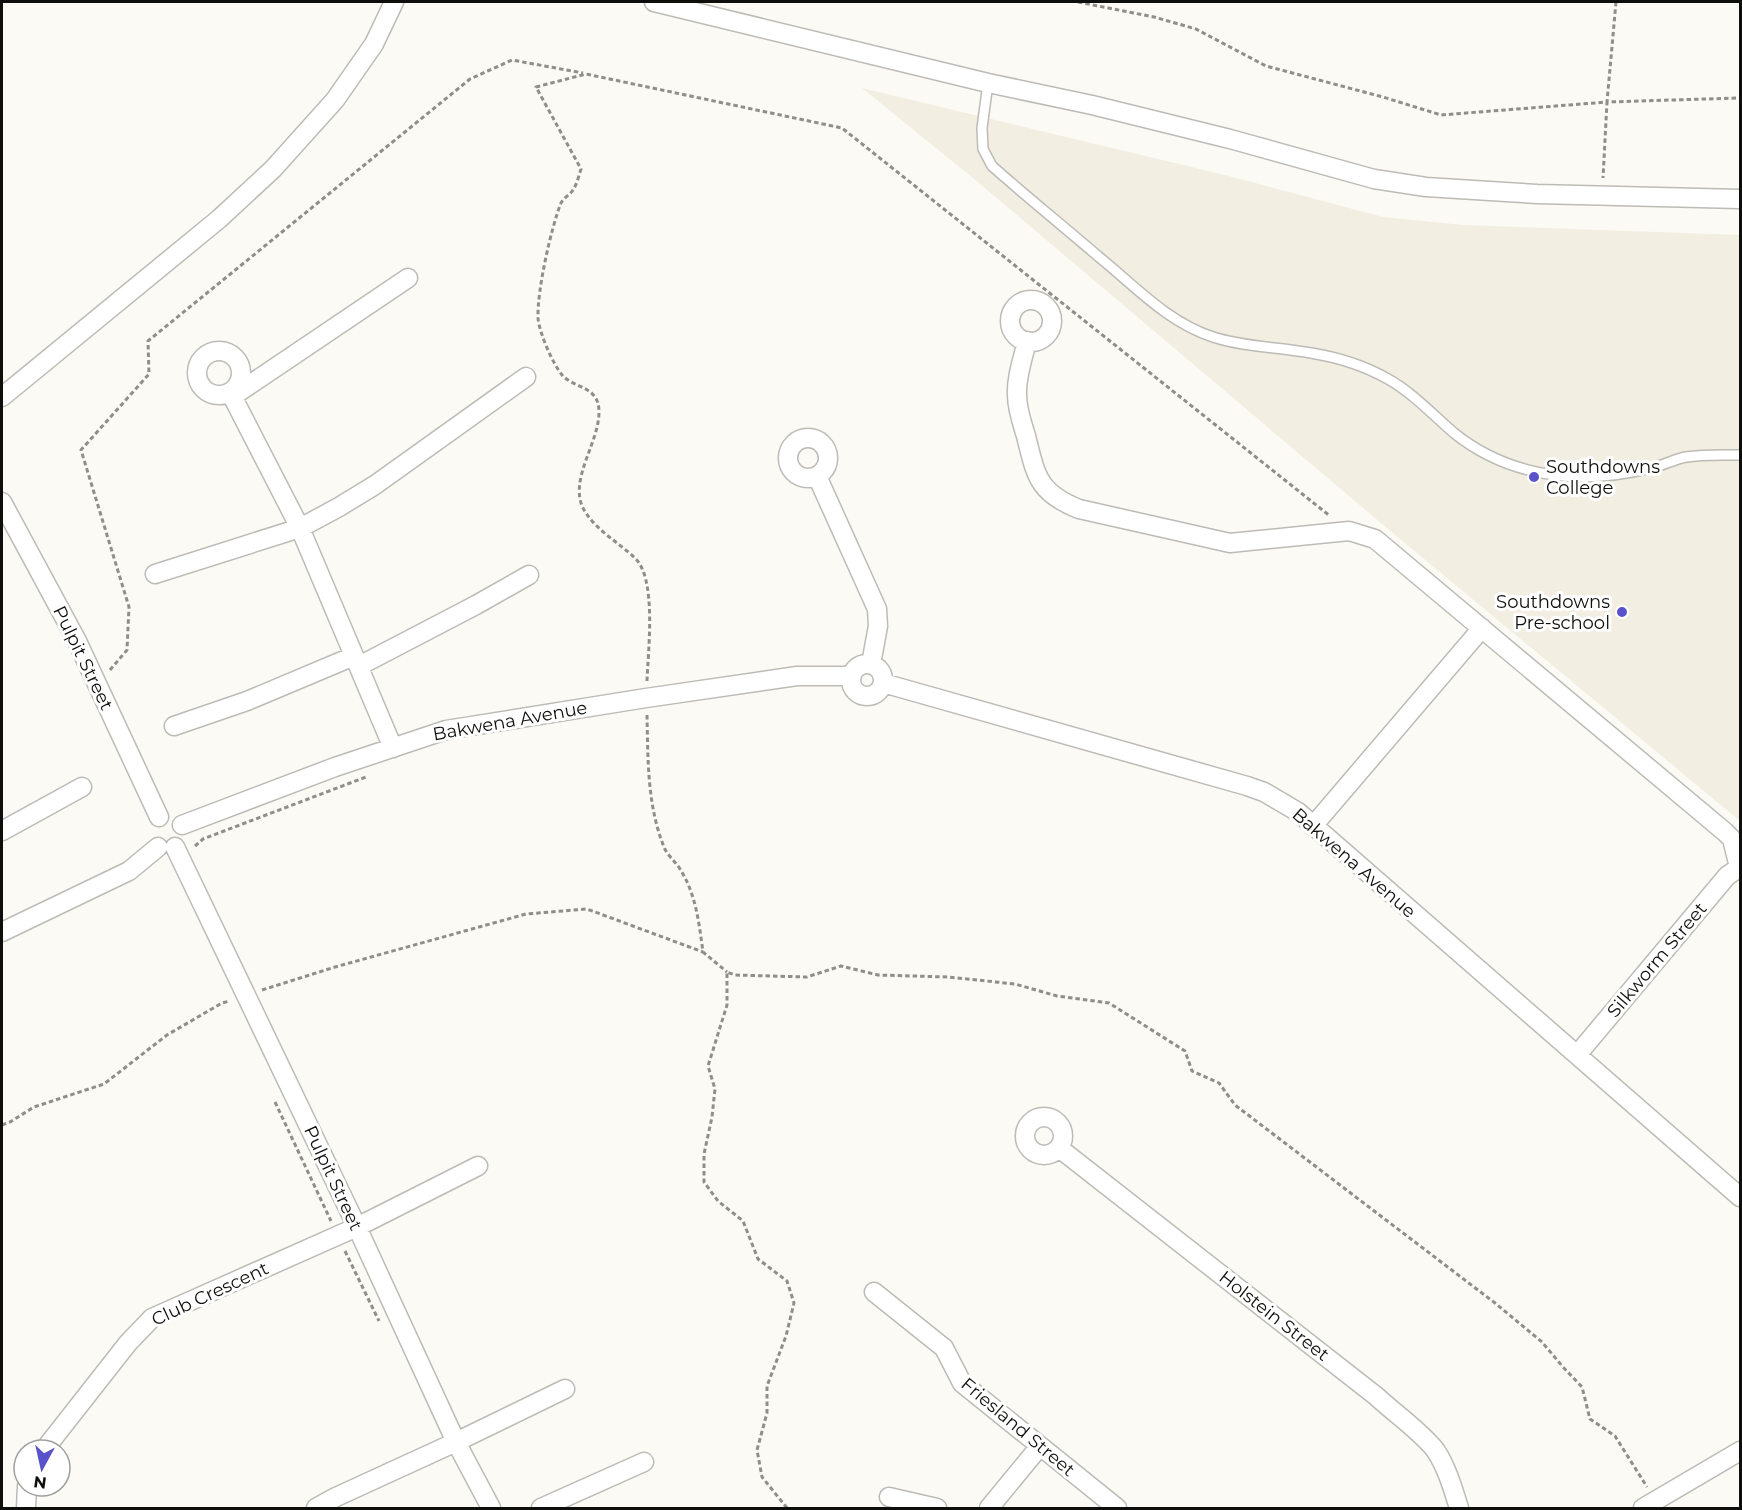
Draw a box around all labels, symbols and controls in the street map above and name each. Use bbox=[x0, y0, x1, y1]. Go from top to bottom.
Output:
place label: Southdowns College bbox=[1546, 456, 1660, 499]
marker: Southdowns College bbox=[1527, 470, 1541, 484]
place label: Southdowns Pre-school bbox=[1496, 591, 1610, 634]
street label: Pulpit Street bbox=[48, 602, 118, 714]
marker: Southdowns Pre-school bbox=[1615, 605, 1629, 619]
street label: Bakwena Avenue bbox=[431, 697, 589, 745]
street label: Bakwena Avenue bbox=[1288, 803, 1420, 923]
street label: Silkworm Street bbox=[1603, 898, 1711, 1022]
street label: Pulpit Street bbox=[299, 1122, 367, 1234]
street label: Club Crescent bbox=[148, 1257, 272, 1331]
street label: Holstein Street bbox=[1215, 1266, 1333, 1366]
street label: Friesland Street bbox=[957, 1373, 1079, 1481]
north arrow bbox=[12, 1438, 72, 1498]
text: N bbox=[32, 1472, 48, 1493]

